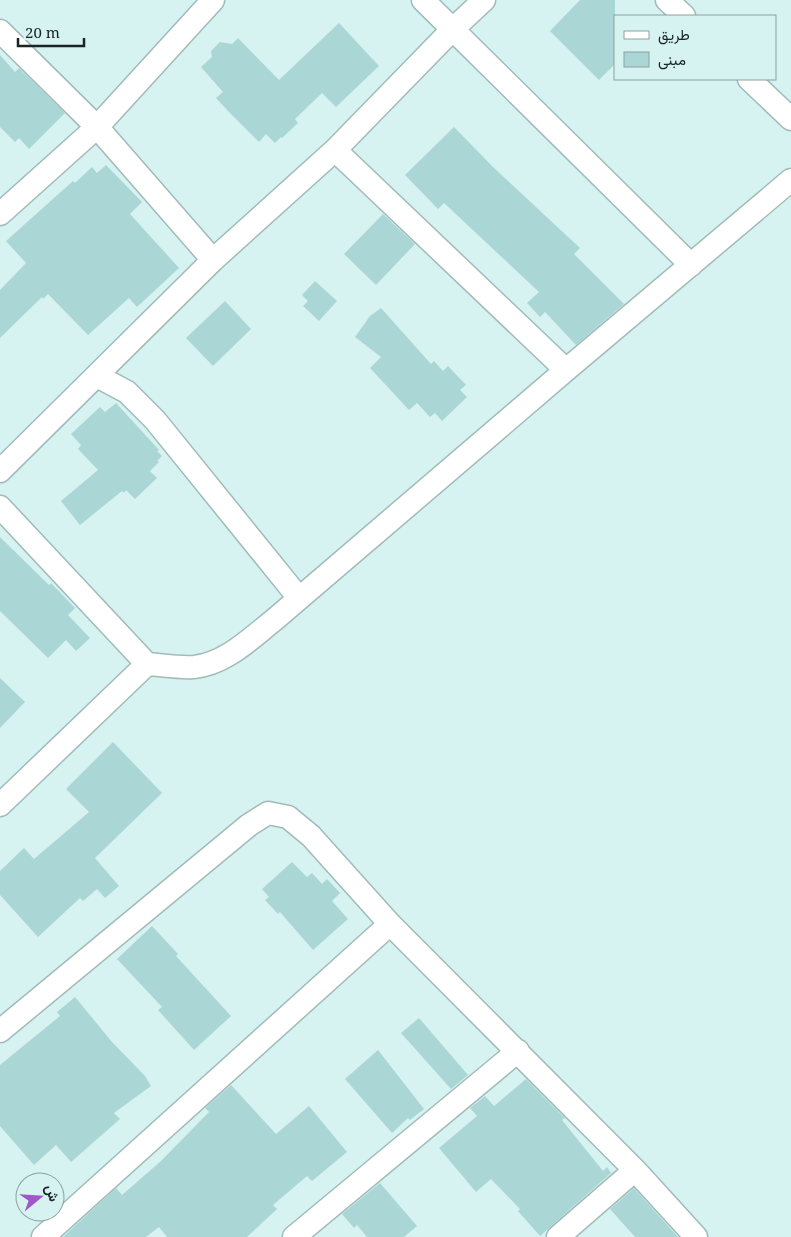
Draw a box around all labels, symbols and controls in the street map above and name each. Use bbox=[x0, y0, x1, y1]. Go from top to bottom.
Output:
scale bar bbox=[18, 15, 84, 47]
legend bbox=[614, 15, 776, 80]
text: 20 m bbox=[25, 22, 60, 42]
text: طريق bbox=[658, 24, 690, 45]
text: مبنى bbox=[658, 49, 686, 70]
north arrow bbox=[15, 1172, 65, 1222]
text: ش bbox=[41, 1182, 65, 1204]

